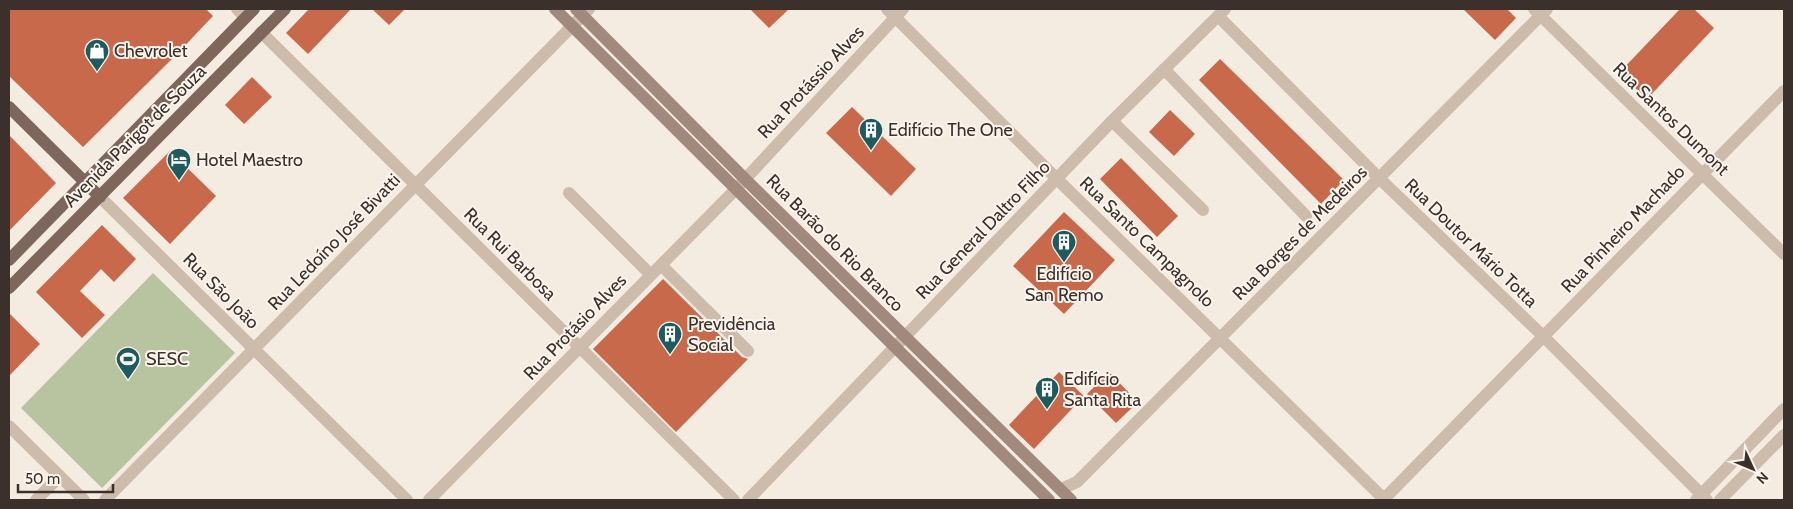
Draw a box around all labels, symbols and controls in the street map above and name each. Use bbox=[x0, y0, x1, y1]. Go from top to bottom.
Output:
street label: Rua Protássio Alves bbox=[753, 21, 869, 143]
shop icon: Chevrolet bbox=[84, 38, 110, 72]
place label: Chevrolet bbox=[114, 40, 188, 62]
street label: Rua Santos Dumont bbox=[1608, 58, 1734, 180]
street label: Avenida Parigot de Souza bbox=[59, 60, 211, 212]
building icon: Edifício The One bbox=[858, 117, 884, 151]
place label: Edifício The One bbox=[888, 119, 1013, 141]
hotel icon: Hotel Maestro bbox=[166, 147, 192, 181]
place label: Hotel Maestro bbox=[196, 149, 303, 171]
street label: Rua General Daltro Filho bbox=[911, 156, 1055, 304]
street label: Rua Borges de Medeiros bbox=[1228, 161, 1372, 305]
street label: Rua Pinheiro Machado bbox=[1557, 161, 1690, 297]
street label: Rua Ledoíno José Bivatti bbox=[263, 169, 405, 315]
street label: Rua Barão do Rio Branco bbox=[762, 170, 908, 316]
street label: Rua Santo Campagnolo bbox=[1075, 172, 1219, 312]
street label: Rua Doutor Mário Totta bbox=[1400, 174, 1542, 312]
street label: Rua Rui Barbosa bbox=[459, 203, 561, 305]
building icon: Edifício San Remo bbox=[1051, 229, 1077, 263]
street label: Rua São João bbox=[178, 248, 264, 334]
place label: Edifício San Remo bbox=[1025, 263, 1103, 306]
street label: Rua Protásio Alves bbox=[519, 270, 631, 384]
place label: Previdência Social bbox=[688, 313, 776, 356]
building icon: Previdência Social bbox=[657, 321, 683, 355]
sports icon: SESC bbox=[115, 346, 141, 380]
place label: SESC bbox=[146, 348, 188, 370]
place label: Edifício Santa Rita bbox=[1064, 368, 1141, 411]
building icon: Edifício Santa Rita bbox=[1034, 376, 1060, 410]
north arrow bbox=[1728, 444, 1778, 494]
scale bar bbox=[18, 462, 112, 494]
text: N bbox=[1752, 468, 1772, 488]
text: 50 m bbox=[25, 470, 60, 488]

